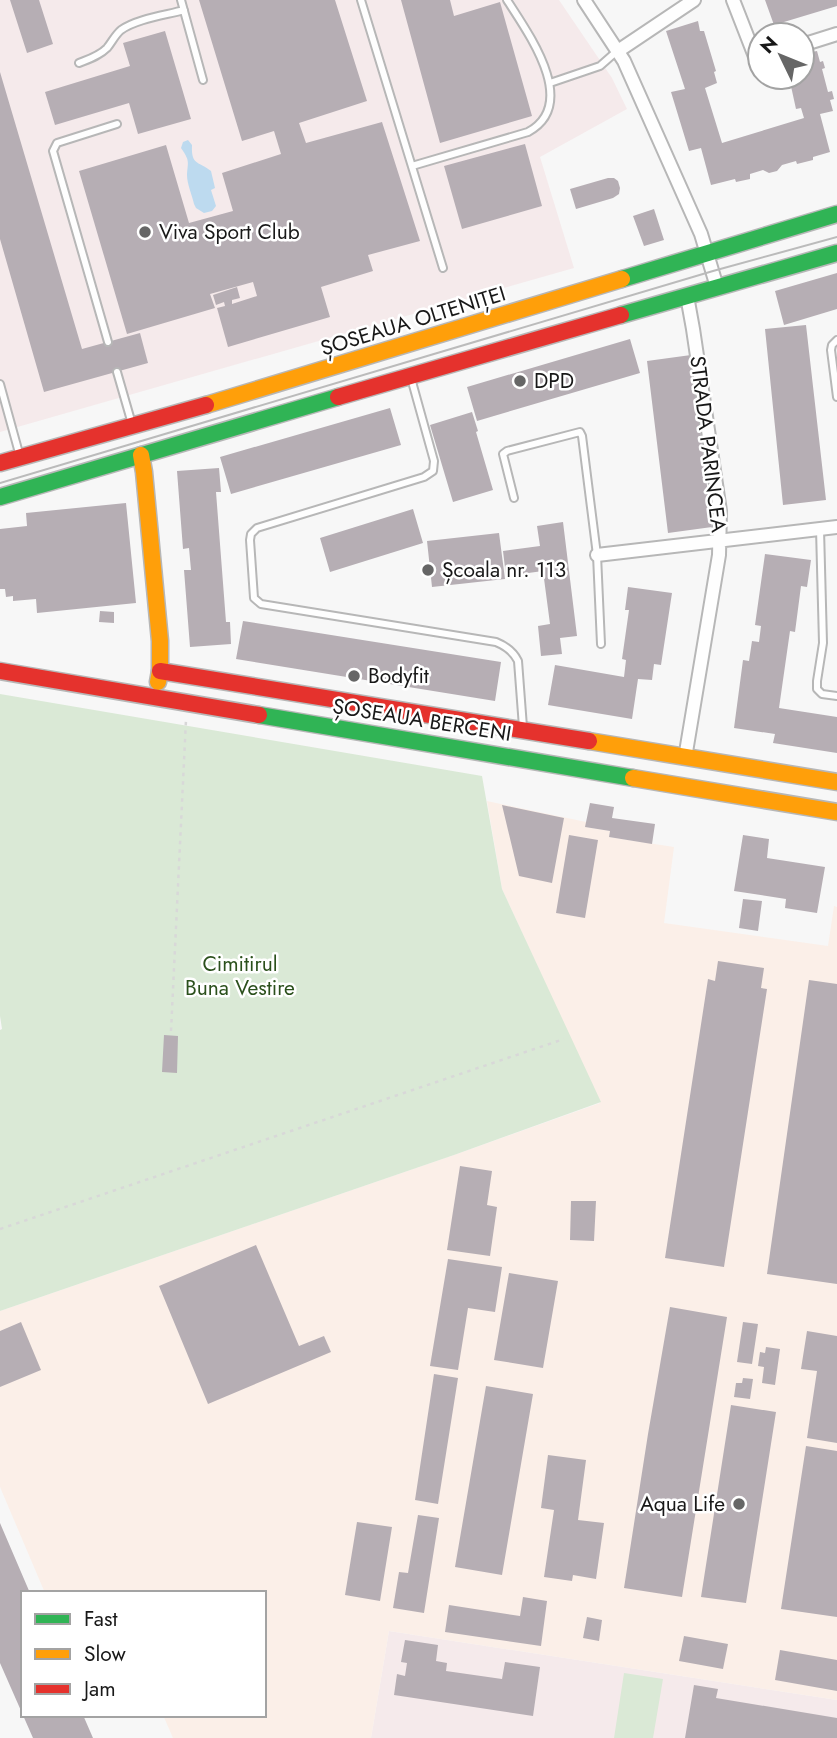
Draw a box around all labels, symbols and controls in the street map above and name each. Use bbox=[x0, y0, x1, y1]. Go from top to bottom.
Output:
north arrow bbox=[746, 21, 816, 91]
text: N bbox=[754, 30, 784, 59]
place label: Viva Sport Club bbox=[159, 217, 300, 247]
marker: Viva Sport Club bbox=[137, 224, 153, 240]
street label: ȘOSEAUA OLTENIȚEI bbox=[317, 279, 509, 363]
street label: STRADA PARINCEA bbox=[682, 354, 734, 534]
place label: DPD bbox=[534, 366, 574, 396]
marker: DPD bbox=[512, 373, 528, 389]
place label: Școala nr. 113 bbox=[442, 555, 566, 585]
marker: Școala nr. 113 bbox=[420, 562, 436, 578]
place label: Bodyfit bbox=[368, 661, 429, 691]
marker: Bodyfit bbox=[346, 668, 362, 684]
street label: ȘOSEAUA BERCENI bbox=[330, 691, 514, 749]
park label: Cimitirul Buna Vestire bbox=[185, 949, 295, 1003]
place label: Aqua Life bbox=[640, 1489, 725, 1519]
marker: Aqua Life bbox=[731, 1496, 747, 1512]
legend bbox=[21, 1591, 266, 1717]
text: Fast bbox=[84, 1604, 117, 1634]
text: Slow bbox=[84, 1639, 126, 1669]
text: Jam bbox=[81, 1674, 116, 1704]

